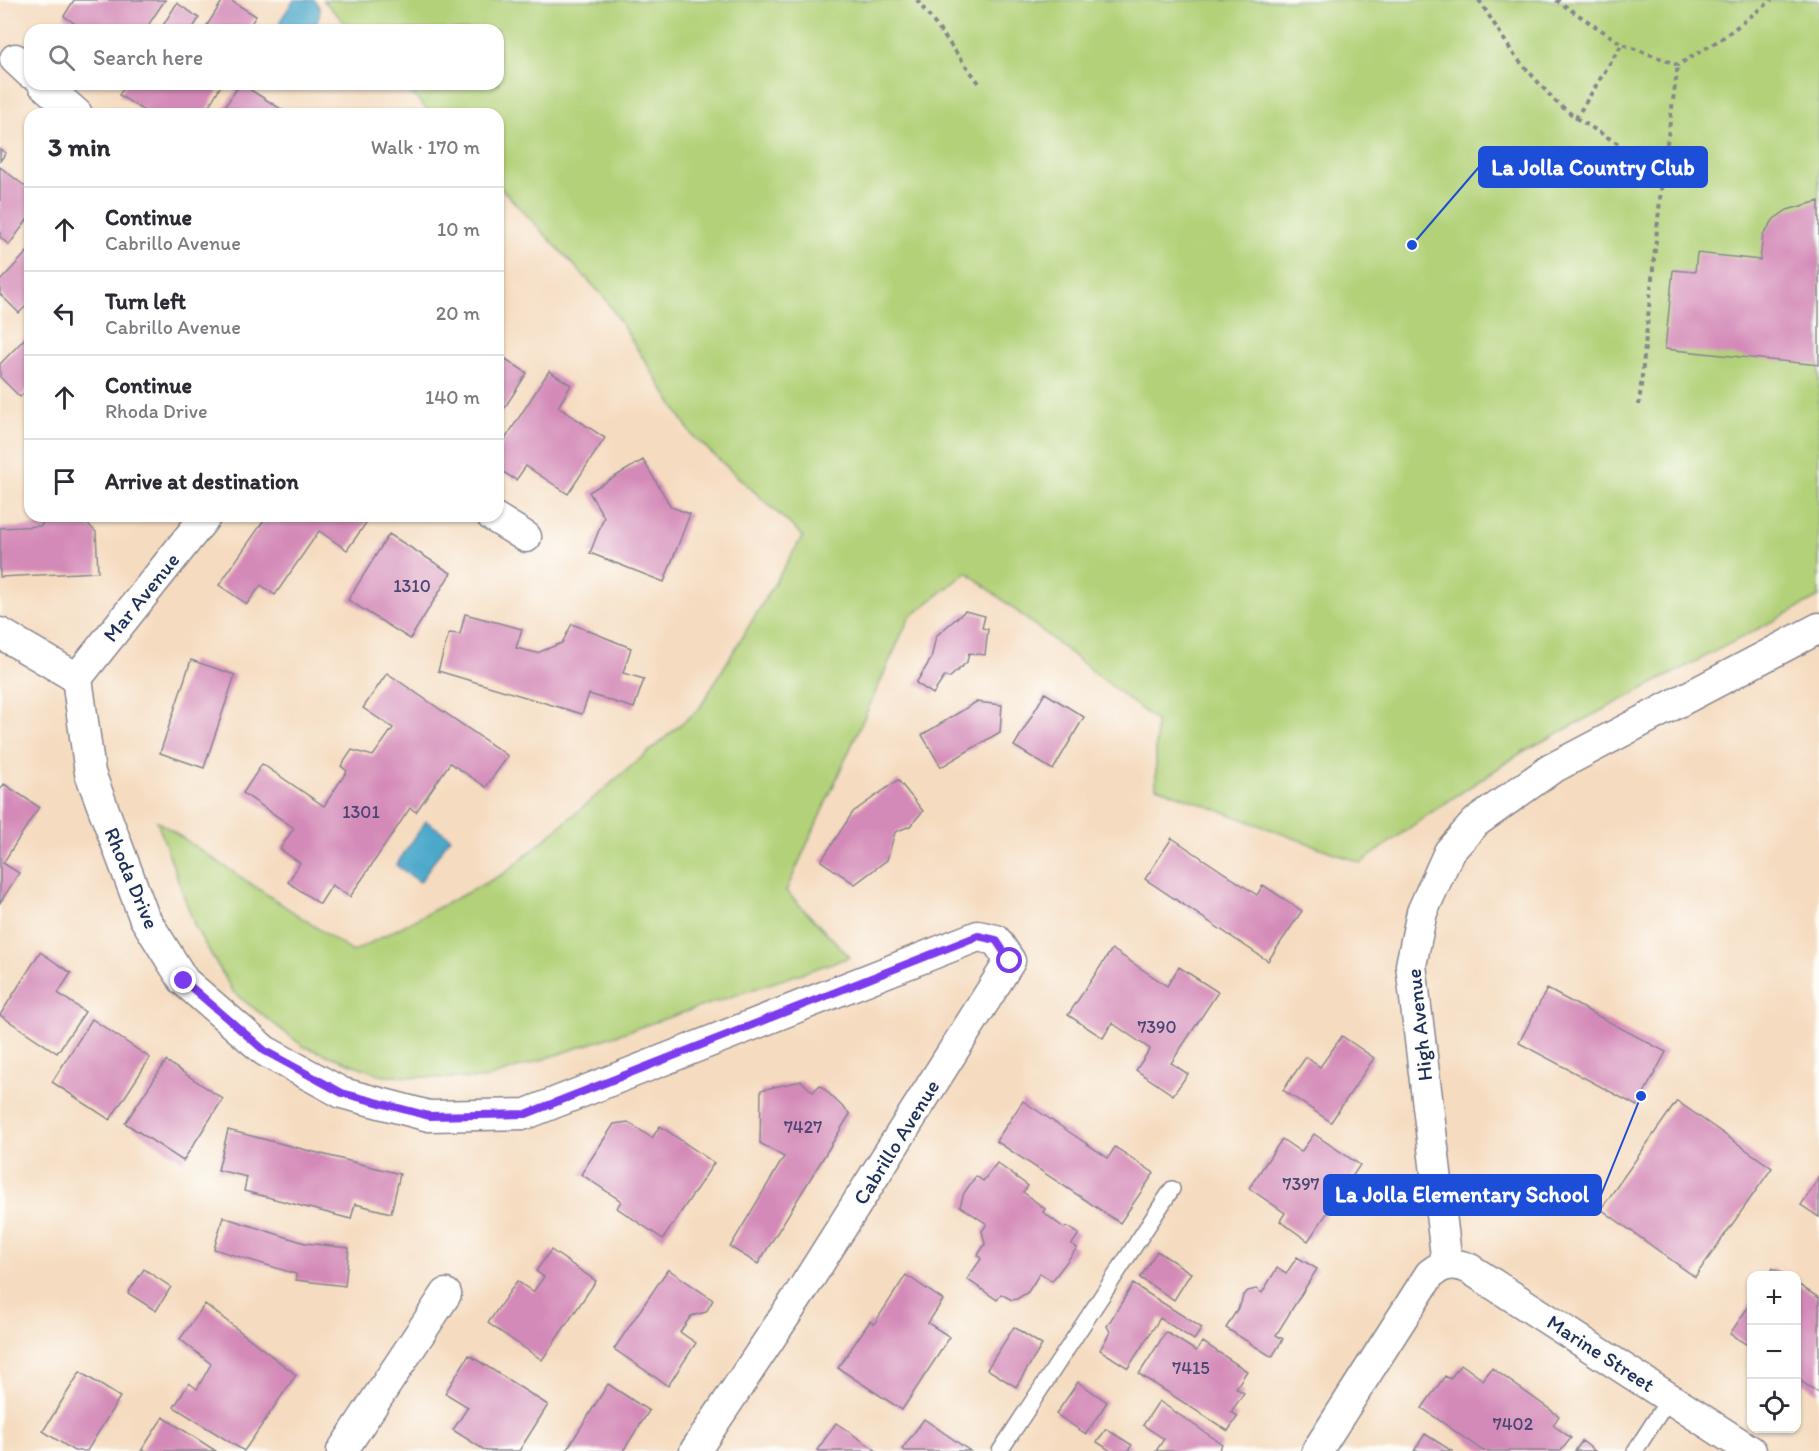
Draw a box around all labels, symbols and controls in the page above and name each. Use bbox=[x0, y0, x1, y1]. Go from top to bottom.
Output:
search box bbox=[24, 24, 504, 90]
icon: search bbox=[45, 41, 78, 74]
text: Search here bbox=[93, 44, 203, 71]
text: 3 min bbox=[48, 131, 110, 163]
text: Walk · 170 m bbox=[371, 135, 480, 159]
callout: La Jolla Country Club bbox=[1479, 147, 1707, 187]
text: La Jolla Country Club bbox=[1491, 154, 1695, 181]
text: Continue bbox=[105, 204, 192, 231]
icon: ahead bbox=[48, 213, 81, 246]
text: 10 m bbox=[437, 217, 480, 241]
text: Cabrillo Avenue bbox=[105, 231, 241, 255]
text: Turn left bbox=[105, 288, 186, 315]
icon: left bbox=[48, 297, 81, 330]
text: 20 m bbox=[436, 301, 480, 325]
text: Cabrillo Avenue bbox=[105, 315, 241, 339]
text: Continue bbox=[105, 372, 192, 399]
icon: ahead bbox=[48, 381, 81, 414]
text: 140 m bbox=[425, 385, 480, 409]
text: Rhoda Drive bbox=[105, 399, 208, 423]
icon: arrive bbox=[48, 465, 81, 498]
text: Arrive at destination bbox=[105, 468, 299, 495]
street label: Mar Avenue bbox=[98, 547, 184, 647]
house number: 1310 bbox=[393, 575, 431, 597]
house number: 1301 bbox=[342, 801, 380, 823]
street label: Rhoda Drive bbox=[99, 824, 165, 932]
route start bbox=[996, 947, 1022, 973]
route end bbox=[170, 967, 196, 993]
street label: High Avenue bbox=[1401, 968, 1437, 1082]
house number: 7390 bbox=[1137, 1016, 1177, 1038]
street label: Cabrillo Avenue bbox=[848, 1075, 944, 1209]
house number: 7427 bbox=[784, 1116, 822, 1138]
house number: 7397 bbox=[1282, 1173, 1320, 1195]
callout: La Jolla Elementary School bbox=[1324, 1175, 1601, 1215]
text: La Jolla Elementary School bbox=[1335, 1181, 1590, 1208]
map controls bbox=[1747, 1271, 1801, 1433]
button: + bbox=[1747, 1271, 1801, 1325]
street label: Marine Street bbox=[1543, 1309, 1660, 1397]
button: − bbox=[1747, 1325, 1801, 1379]
house number: 7415 bbox=[1172, 1357, 1210, 1379]
button: locate bbox=[1747, 1379, 1801, 1433]
house number: 7402 bbox=[1493, 1413, 1534, 1435]

